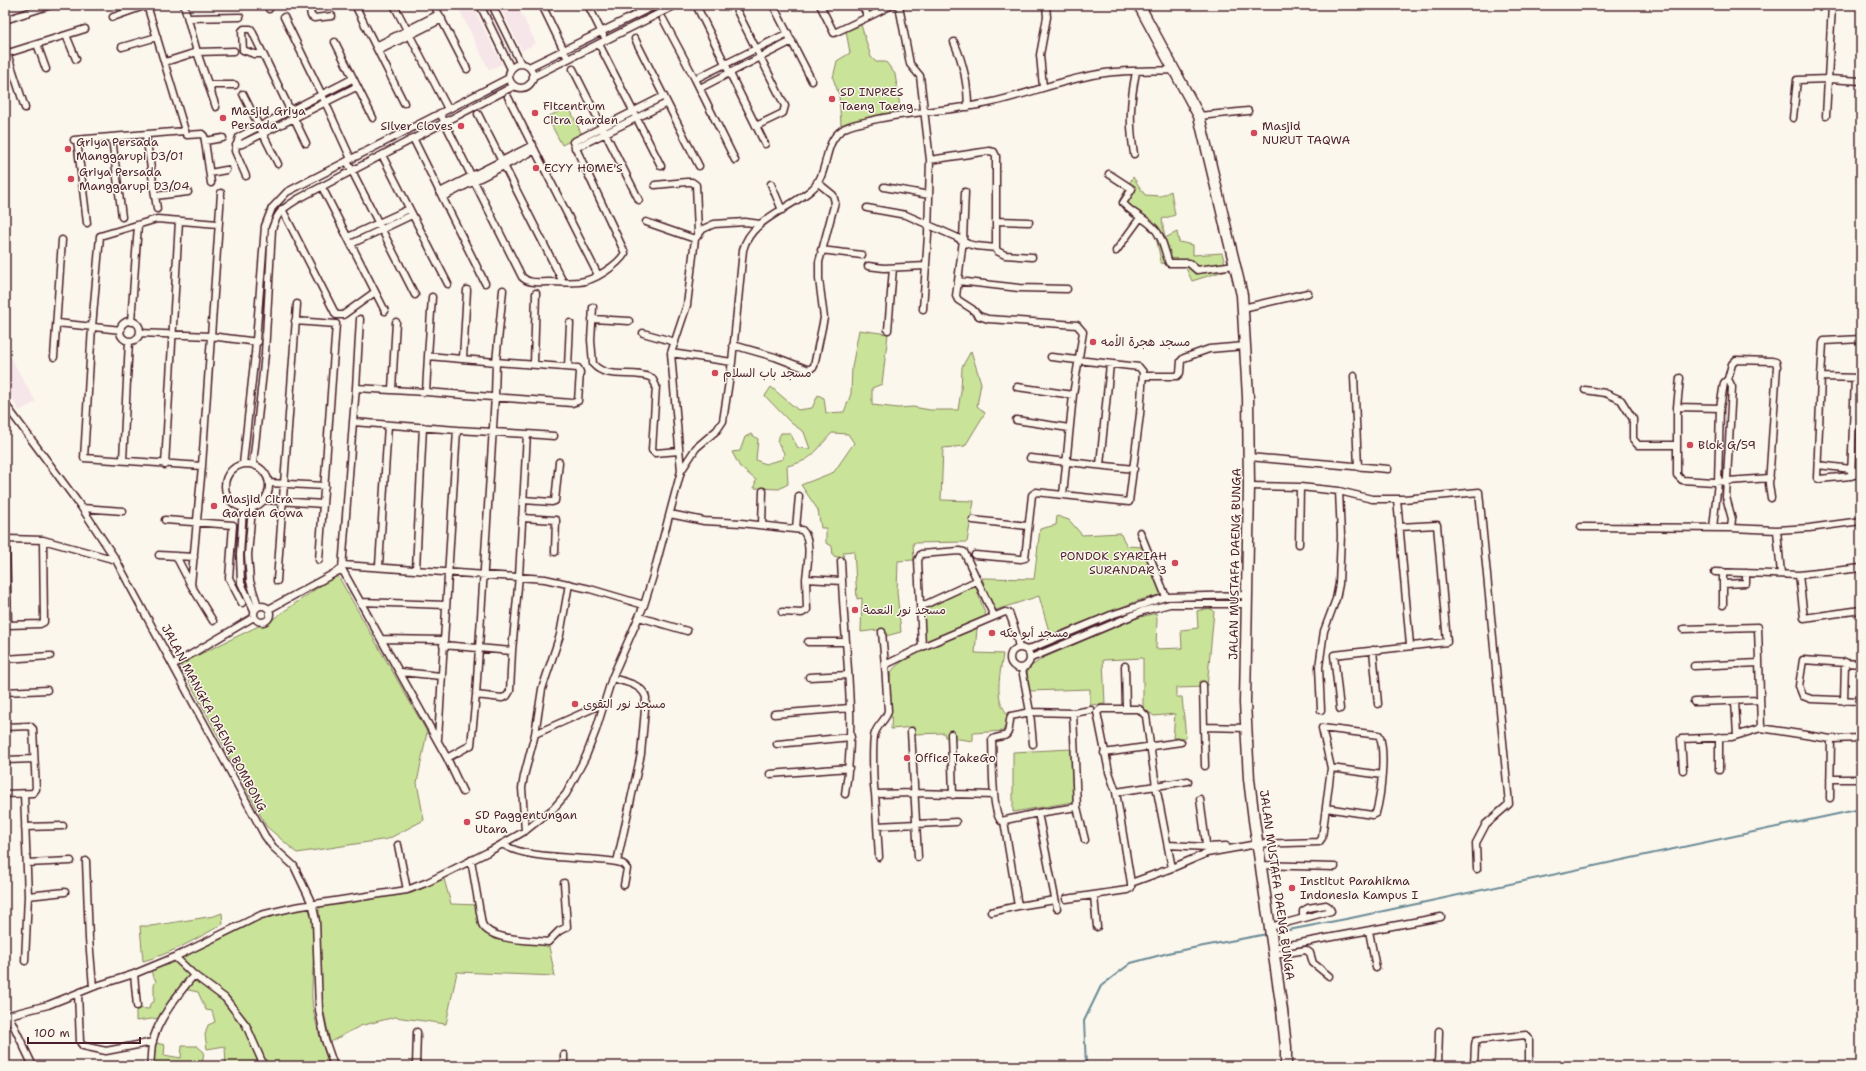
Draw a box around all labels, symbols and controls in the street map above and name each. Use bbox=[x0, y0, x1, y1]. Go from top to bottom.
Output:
place label: SD INPRES Taeng Taeng bbox=[840, 84, 913, 114]
marker: SD INPRES Taeng Taeng bbox=[827, 94, 837, 104]
place label: Fitcentrum Citra Garden bbox=[543, 98, 618, 128]
place label: Masjid Griya Persada bbox=[231, 103, 306, 133]
marker: Fitcentrum Citra Garden bbox=[530, 108, 540, 118]
marker: Masjid Griya Persada bbox=[218, 113, 228, 123]
place label: Silver Cloves bbox=[380, 118, 453, 134]
place label: Masjid NURUT TAQWA bbox=[1262, 118, 1351, 148]
marker: Silver Cloves bbox=[456, 121, 466, 131]
marker: Masjid NURUT TAQWA bbox=[1249, 128, 1259, 138]
place label: Griya Persada Manggarupi D3/01 bbox=[76, 134, 183, 164]
marker: Griya Persada Manggarupi D3/01 bbox=[63, 144, 73, 154]
place label: ECYY HOME'S bbox=[544, 160, 623, 176]
marker: ECYY HOME'S bbox=[531, 163, 541, 173]
place label: Griya Persada Manggarupi D3/04 bbox=[79, 164, 190, 194]
marker: Griya Persada Manggarupi D3/04 bbox=[66, 174, 76, 184]
place label: مسجد هجرة الأمه bbox=[1101, 334, 1190, 350]
marker: مسجد هجرة الأمه bbox=[1088, 337, 1098, 347]
place label: مسجد باب السلام bbox=[723, 365, 811, 382]
marker: مسجد باب السلام bbox=[710, 368, 720, 378]
place label: Blok G/59 bbox=[1698, 437, 1756, 453]
marker: Blok G/59 bbox=[1685, 440, 1695, 450]
street label: JALAN MUSTAFA DAENG BUNGA bbox=[1225, 468, 1245, 660]
place label: Masjid Citra Garden Gowa bbox=[222, 491, 304, 521]
marker: Masjid Citra Garden Gowa bbox=[209, 501, 219, 511]
place label: PONDOK SYARIAH SURANDAR 3 bbox=[1060, 548, 1167, 578]
marker: PONDOK SYARIAH SURANDAR 3 bbox=[1170, 558, 1180, 568]
place label: مسجد نور النعمة bbox=[863, 602, 946, 618]
marker: مسجد نور النعمة bbox=[850, 605, 860, 615]
street label: JALAN MANGKA DAENG BOMBONG bbox=[158, 622, 270, 814]
place label: مسجد أبو مكه bbox=[1000, 625, 1069, 641]
marker: مسجد أبو مكه bbox=[987, 628, 997, 638]
place label: مسجد نور التقوى bbox=[583, 696, 666, 712]
marker: مسجد نور التقوى bbox=[570, 699, 580, 709]
place label: Office TakeGo bbox=[915, 750, 996, 766]
marker: Office TakeGo bbox=[902, 753, 912, 763]
street label: JALAN MUSTAFA DAENG BUNGA bbox=[1256, 789, 1298, 981]
place label: SD Paggentungan Utara bbox=[475, 807, 577, 837]
marker: SD Paggentungan Utara bbox=[462, 817, 472, 827]
place label: Institut Parahikma Indonesia Kampus I bbox=[1300, 873, 1419, 903]
marker: Institut Parahikma Indonesia Kampus I bbox=[1287, 883, 1297, 893]
scale bar bbox=[28, 1019, 140, 1045]
text: 100 m bbox=[34, 1025, 70, 1041]

